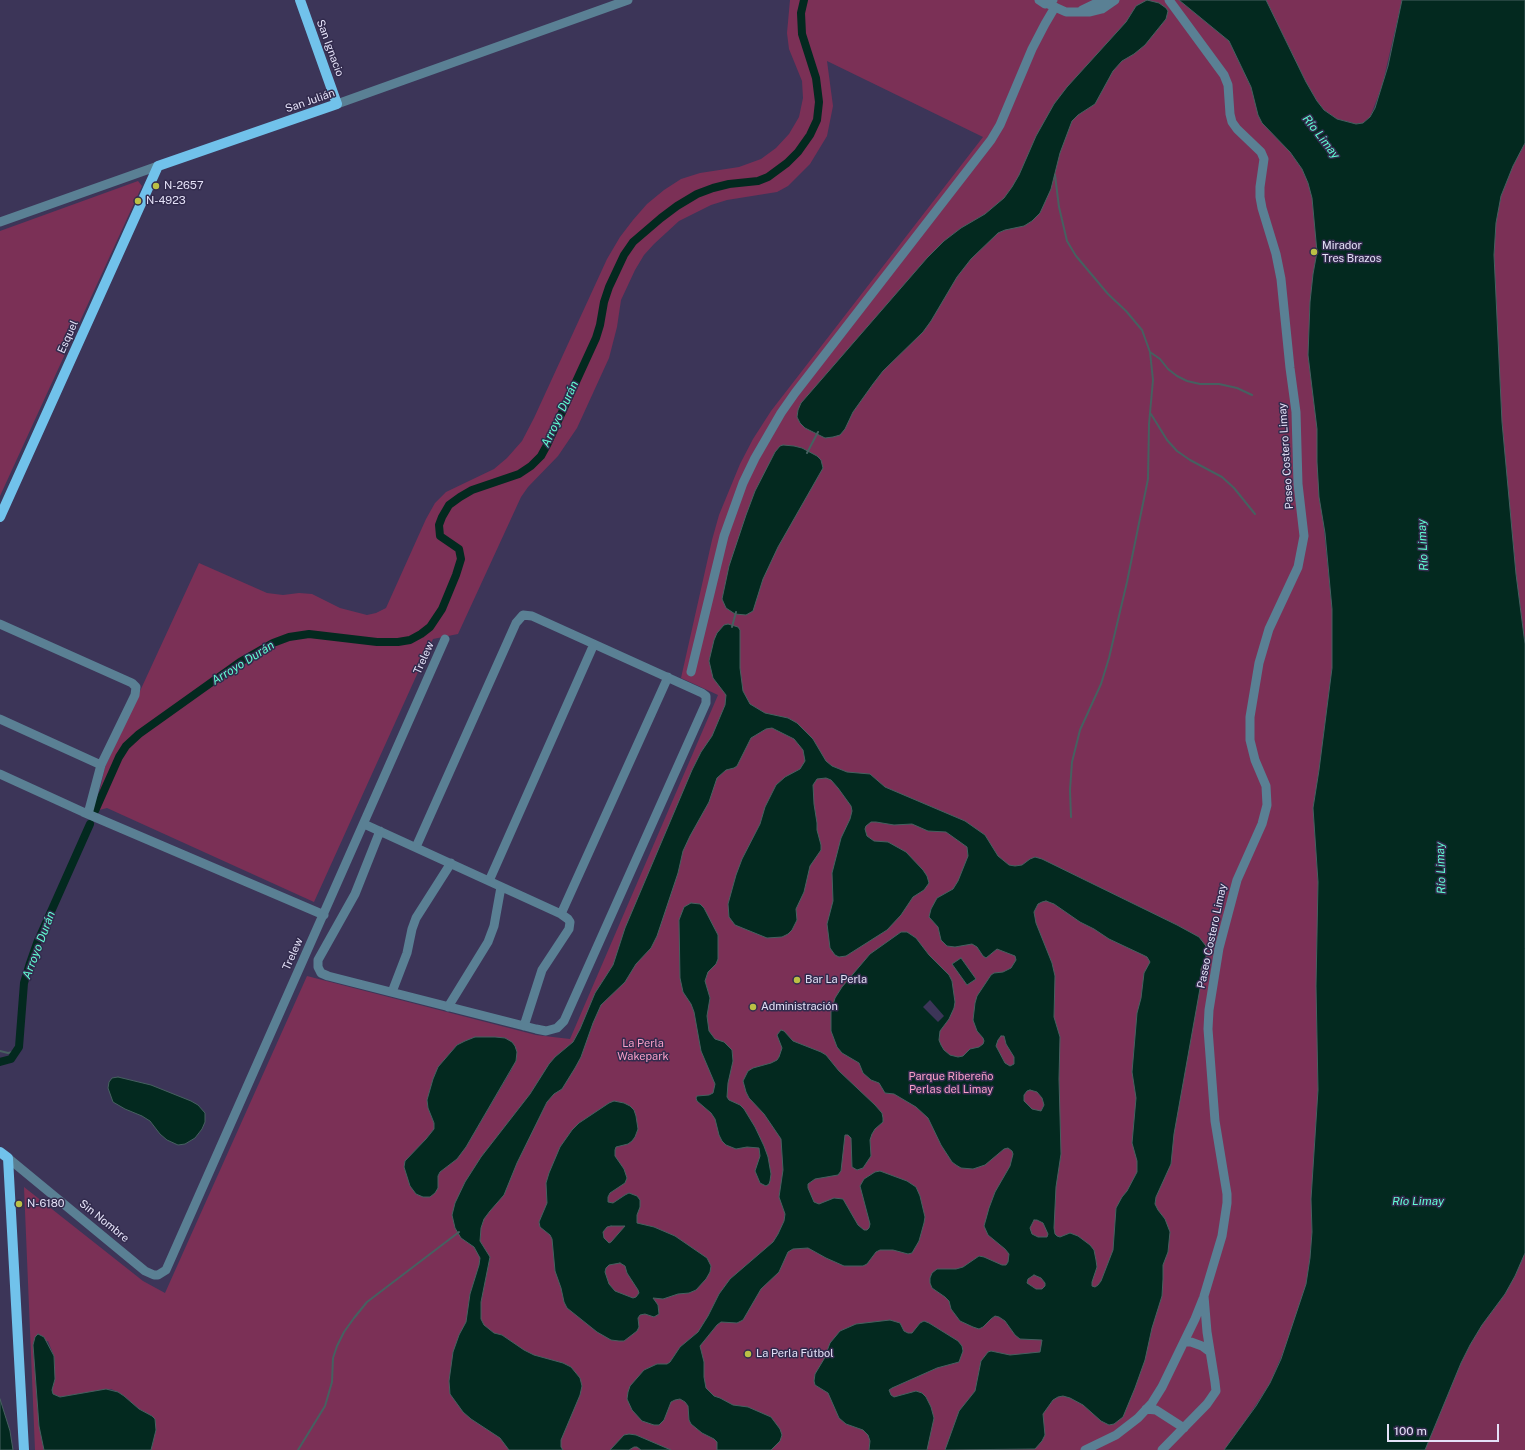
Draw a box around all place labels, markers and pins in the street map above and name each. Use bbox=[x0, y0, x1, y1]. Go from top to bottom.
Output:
place label: N-2657 bbox=[164, 179, 204, 193]
marker: N-2657 bbox=[151, 181, 161, 191]
place label: N-4923 bbox=[146, 194, 186, 208]
marker: N-4923 bbox=[133, 196, 143, 206]
place label: Mirador Tres Brazos bbox=[1322, 239, 1381, 265]
marker: Mirador Tres Brazos bbox=[1309, 247, 1319, 257]
place label: Bar La Perla bbox=[805, 973, 867, 987]
marker: Bar La Perla bbox=[792, 975, 802, 985]
place label: Administración bbox=[761, 1000, 838, 1014]
marker: Administración bbox=[748, 1002, 758, 1012]
place label: N-6180 bbox=[27, 1197, 65, 1211]
marker: N-6180 bbox=[14, 1199, 24, 1209]
place label: La Perla Fútbol bbox=[756, 1347, 834, 1361]
marker: La Perla Fútbol bbox=[743, 1349, 753, 1359]

